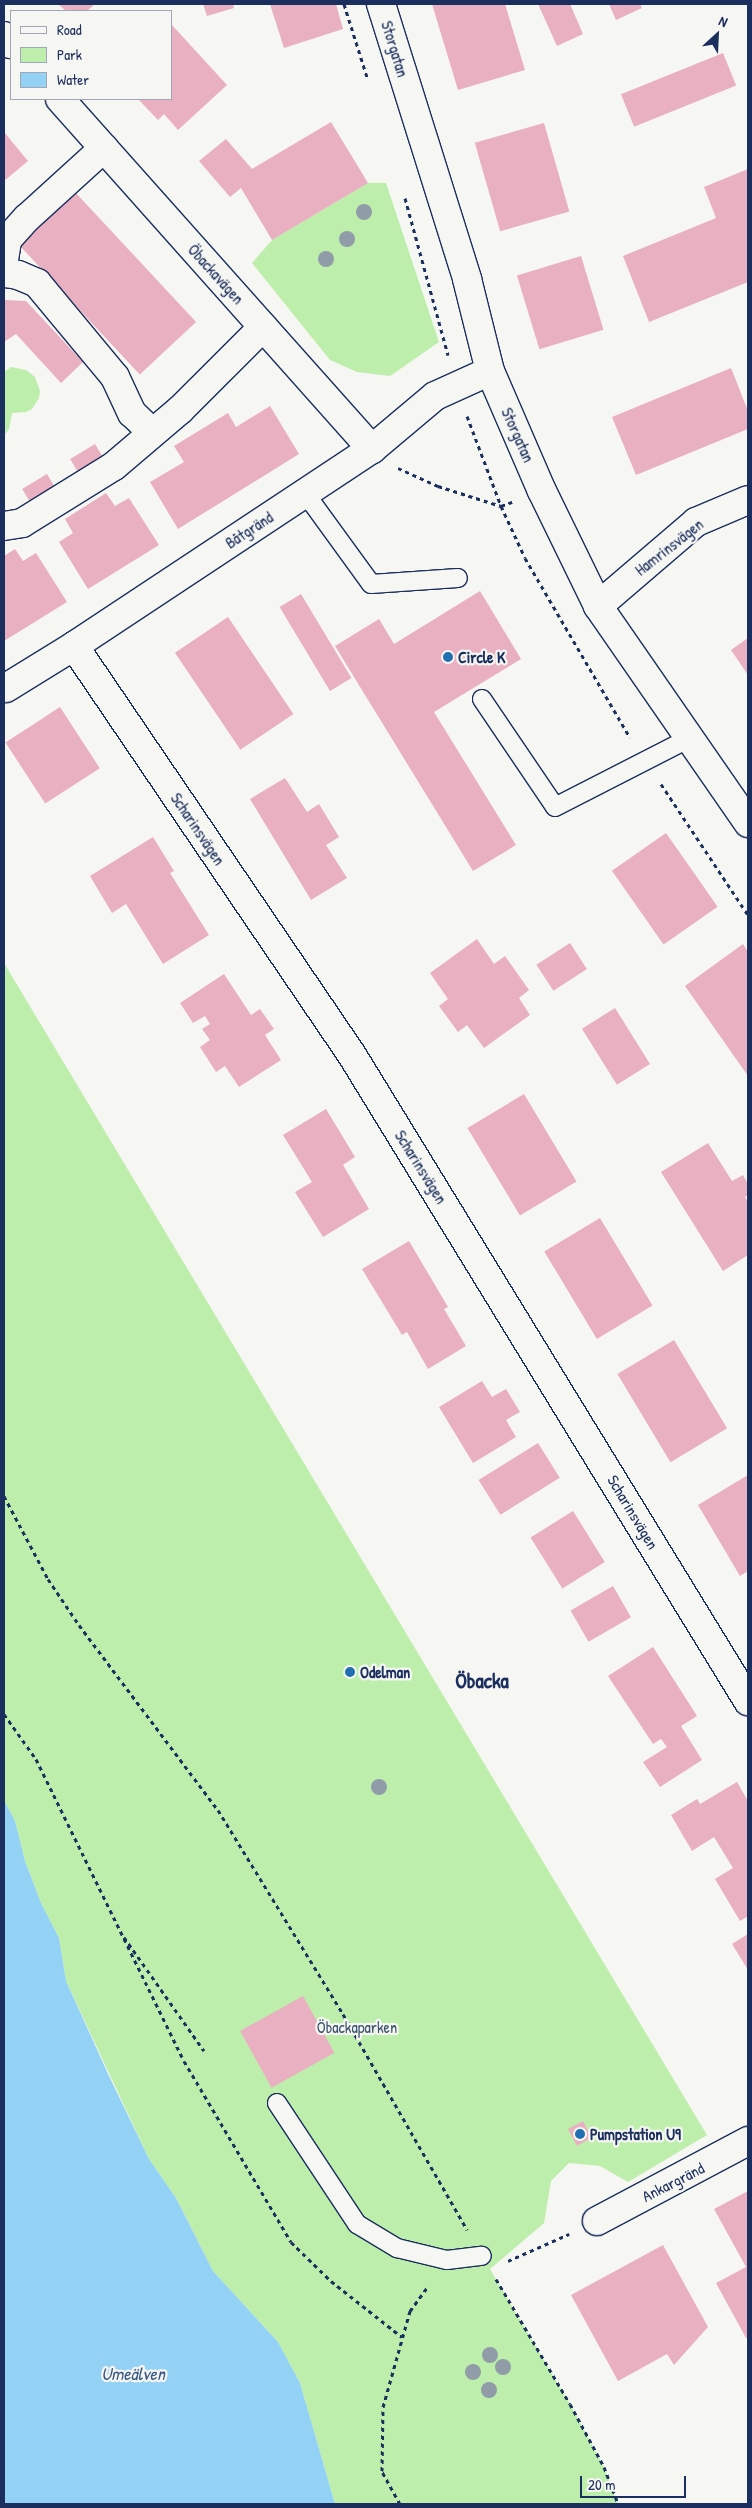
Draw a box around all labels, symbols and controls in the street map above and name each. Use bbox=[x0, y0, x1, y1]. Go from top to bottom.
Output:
legend bbox=[10, 10, 172, 100]
north arrow bbox=[692, 10, 742, 60]
text: N bbox=[716, 11, 731, 31]
text: Road bbox=[57, 19, 82, 40]
street label: Storgatan bbox=[377, 19, 413, 79]
text: Park bbox=[57, 44, 82, 65]
text: Water bbox=[57, 69, 89, 90]
street label: Öbackavägen bbox=[184, 240, 248, 308]
street label: Storgatan bbox=[497, 405, 539, 465]
street label: Båtgränd bbox=[222, 508, 276, 552]
street label: Hamrinsvägen bbox=[631, 514, 707, 580]
place label: Circle K bbox=[458, 647, 505, 667]
marker: Circle K bbox=[442, 651, 454, 663]
street label: Scharinsvägen bbox=[167, 789, 229, 869]
street label: Scharinsvägen bbox=[391, 1127, 451, 1207]
street label: Scharinsvägen bbox=[603, 1471, 663, 1553]
place label: Odelman bbox=[360, 1662, 410, 1682]
marker: Odelman bbox=[344, 1666, 356, 1678]
district label: Öbacka bbox=[455, 1668, 509, 1694]
park label: Öbackaparken bbox=[317, 2017, 397, 2037]
place label: Pumpstation U9 bbox=[590, 2124, 681, 2144]
marker: Pumpstation U9 bbox=[574, 2128, 586, 2140]
street label: Ankargränd bbox=[639, 2158, 707, 2206]
water label: Umeälven bbox=[101, 2363, 165, 2385]
scale bar bbox=[582, 2466, 688, 2498]
text: 20 m bbox=[588, 2474, 615, 2495]

